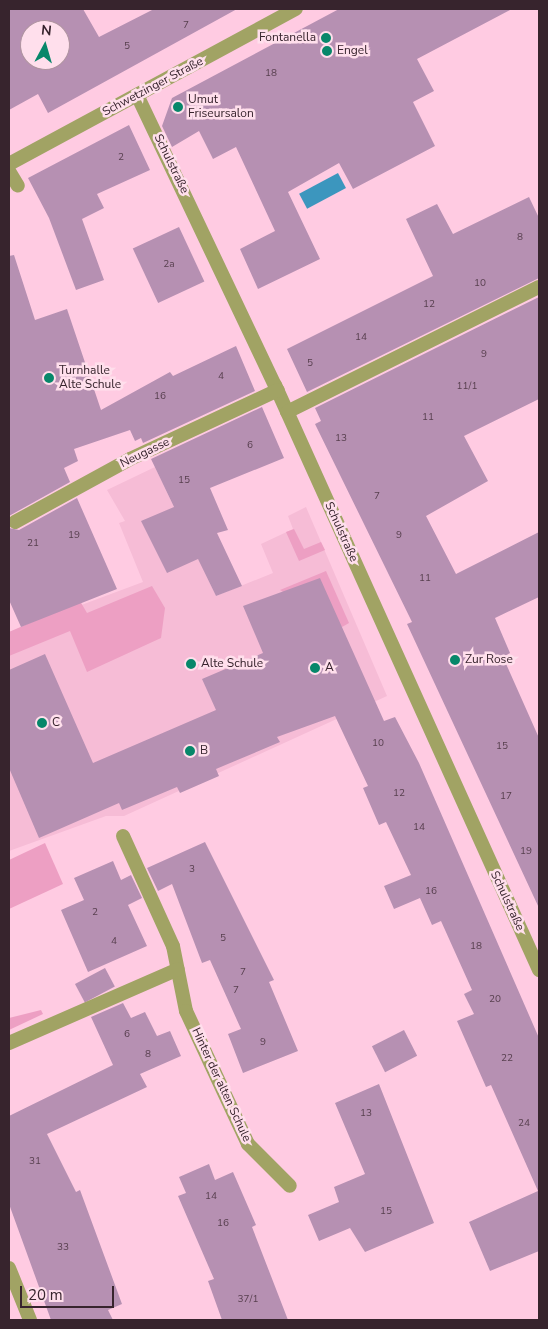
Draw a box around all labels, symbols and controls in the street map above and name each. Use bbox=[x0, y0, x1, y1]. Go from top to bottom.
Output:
north arrow bbox=[20, 20, 70, 70]
house number: 7 bbox=[183, 20, 189, 32]
text: N bbox=[40, 21, 53, 41]
place label: Fontanella bbox=[259, 31, 316, 45]
marker: Fontanella bbox=[320, 32, 332, 44]
house number: 5 bbox=[124, 41, 130, 53]
place label: Engel bbox=[337, 44, 368, 58]
marker: Engel bbox=[321, 45, 333, 57]
street label: Schwetzinger Straße bbox=[100, 54, 206, 120]
house number: 18 bbox=[265, 68, 277, 80]
place label: Umut Friseursalon bbox=[188, 93, 254, 121]
marker: Umut Friseursalon bbox=[172, 101, 184, 113]
street label: Schulstraße bbox=[150, 132, 192, 196]
house number: 2 bbox=[118, 152, 124, 164]
house number: 8 bbox=[517, 232, 523, 244]
house number: 2a bbox=[163, 259, 175, 271]
house number: 10 bbox=[474, 278, 486, 290]
house number: 12 bbox=[423, 299, 435, 311]
house number: 14 bbox=[355, 332, 367, 344]
house number: 9 bbox=[481, 349, 487, 361]
house number: 5 bbox=[307, 358, 313, 370]
place label: Turnhalle Alte Schule bbox=[59, 364, 121, 392]
house number: 4 bbox=[218, 371, 224, 383]
marker: Turnhalle Alte Schule bbox=[43, 372, 55, 384]
house number: 11/1 bbox=[457, 381, 477, 393]
house number: 16 bbox=[154, 391, 166, 403]
house number: 11 bbox=[422, 412, 434, 424]
house number: 13 bbox=[335, 433, 347, 445]
street label: Neugasse bbox=[118, 435, 172, 471]
house number: 6 bbox=[247, 440, 253, 452]
house number: 15 bbox=[178, 475, 190, 487]
house number: 7 bbox=[374, 491, 380, 503]
street label: Schulstraße bbox=[321, 500, 361, 564]
house number: 19 bbox=[68, 530, 80, 542]
house number: 9 bbox=[396, 530, 402, 542]
house number: 21 bbox=[27, 538, 39, 550]
house number: 11 bbox=[419, 573, 431, 585]
place label: Zur Rose bbox=[465, 653, 513, 667]
marker: Zur Rose bbox=[449, 654, 461, 666]
place label: Alte Schule bbox=[201, 657, 263, 671]
marker: Alte Schule bbox=[185, 658, 197, 670]
place label: A bbox=[325, 661, 334, 675]
marker: A bbox=[309, 662, 321, 674]
place label: C bbox=[52, 716, 60, 730]
marker: C bbox=[36, 717, 48, 729]
house number: 10 bbox=[372, 738, 384, 750]
house number: 15 bbox=[496, 741, 508, 753]
place label: B bbox=[200, 744, 208, 758]
marker: B bbox=[184, 745, 196, 757]
house number: 12 bbox=[393, 788, 405, 800]
house number: 17 bbox=[500, 791, 512, 803]
house number: 14 bbox=[413, 822, 425, 834]
house number: 19 bbox=[520, 846, 532, 858]
house number: 3 bbox=[189, 864, 195, 876]
street label: Schulstraße bbox=[487, 869, 527, 933]
house number: 16 bbox=[425, 886, 437, 898]
house number: 2 bbox=[92, 907, 98, 919]
house number: 5 bbox=[220, 933, 226, 945]
house number: 4 bbox=[111, 936, 117, 948]
house number: 18 bbox=[470, 941, 482, 953]
house number: 7 bbox=[240, 967, 246, 979]
house number: 7 bbox=[233, 985, 239, 997]
house number: 20 bbox=[489, 994, 501, 1006]
street label: Hinter der alten Schule bbox=[188, 1026, 254, 1144]
house number: 6 bbox=[124, 1029, 130, 1041]
house number: 9 bbox=[260, 1037, 266, 1049]
house number: 8 bbox=[145, 1049, 151, 1061]
house number: 22 bbox=[501, 1053, 513, 1065]
house number: 13 bbox=[360, 1108, 372, 1120]
house number: 24 bbox=[518, 1118, 530, 1130]
house number: 31 bbox=[29, 1156, 41, 1168]
house number: 14 bbox=[205, 1191, 217, 1203]
house number: 15 bbox=[380, 1206, 392, 1218]
house number: 16 bbox=[217, 1218, 229, 1230]
house number: 33 bbox=[57, 1242, 69, 1254]
scale bar bbox=[22, 1276, 116, 1308]
text: 20 m bbox=[28, 1285, 63, 1305]
house number: 37/1 bbox=[238, 1294, 258, 1306]

